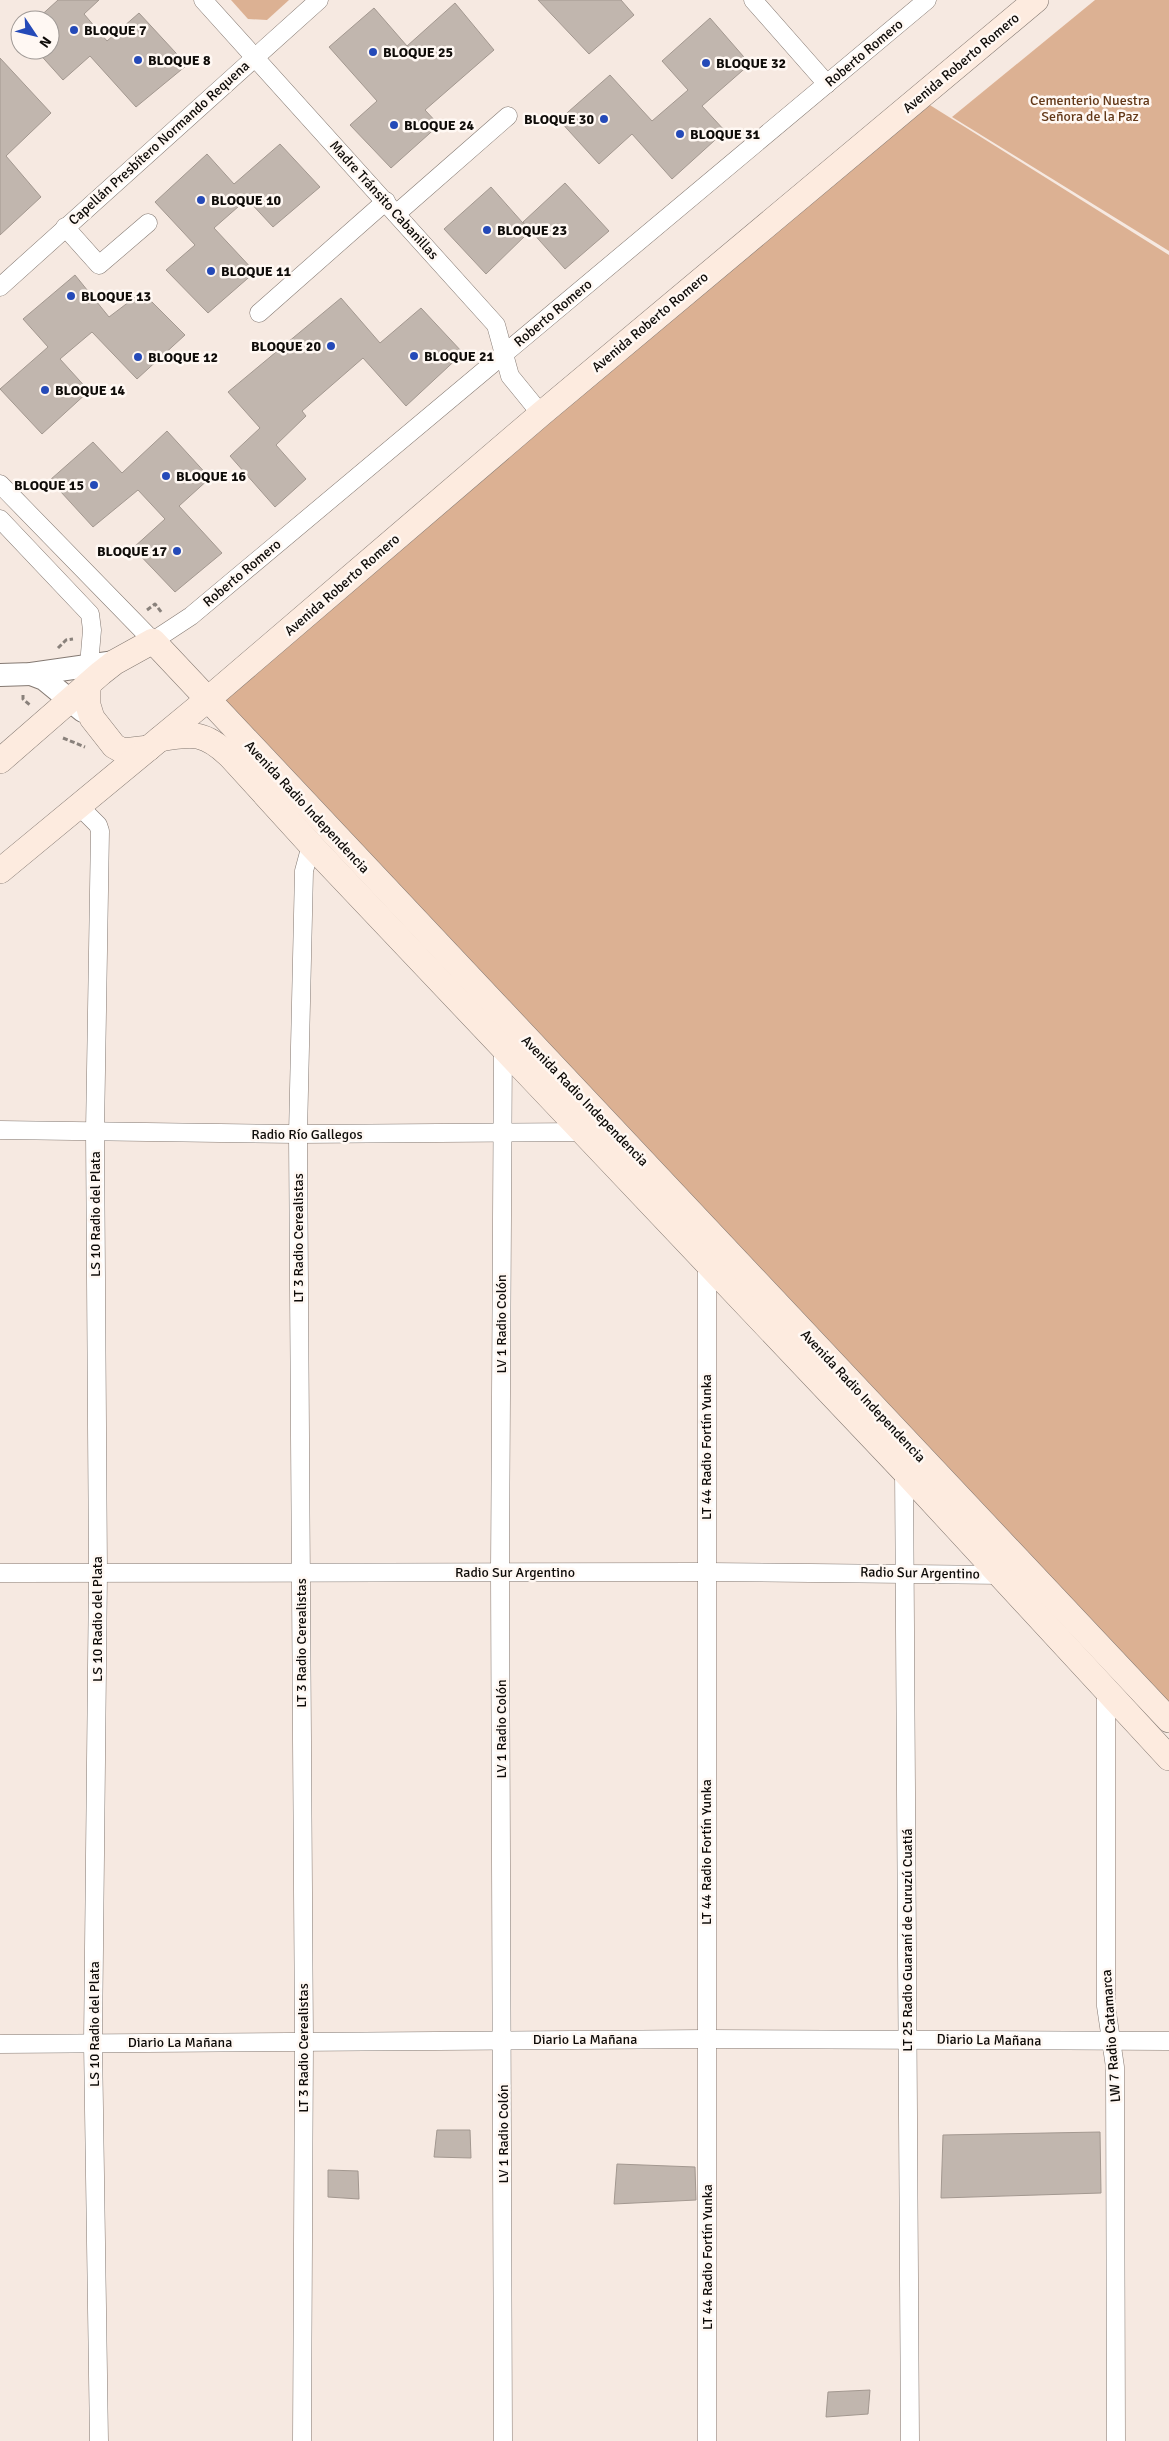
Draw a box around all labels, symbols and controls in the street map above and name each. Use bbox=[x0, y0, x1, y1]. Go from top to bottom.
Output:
street label: Avenida Roberto Romero bbox=[899, 9, 1023, 117]
north arrow bbox=[10, 10, 60, 60]
street label: Roberto Romero bbox=[822, 16, 906, 90]
place label: BLOQUE 7 bbox=[84, 22, 147, 39]
marker: BLOQUE 7 bbox=[68, 24, 80, 36]
text: N bbox=[35, 33, 55, 51]
place label: BLOQUE 25 bbox=[383, 44, 453, 61]
marker: BLOQUE 25 bbox=[367, 46, 379, 58]
place label: BLOQUE 8 bbox=[148, 52, 211, 69]
marker: BLOQUE 8 bbox=[132, 54, 144, 66]
place label: BLOQUE 32 bbox=[716, 55, 786, 72]
street label: Capellán Presbítero Normando Requena bbox=[65, 57, 253, 229]
marker: BLOQUE 32 bbox=[700, 57, 712, 69]
park label: Cementerio Nuestra Señora de la Paz bbox=[1030, 92, 1150, 125]
place label: BLOQUE 30 bbox=[524, 111, 594, 128]
marker: BLOQUE 30 bbox=[598, 113, 610, 125]
place label: BLOQUE 24 bbox=[404, 117, 475, 134]
marker: BLOQUE 24 bbox=[388, 119, 400, 131]
place label: BLOQUE 31 bbox=[690, 126, 761, 143]
marker: BLOQUE 31 bbox=[674, 128, 686, 140]
street label: Madre Tránsito Cabanillas bbox=[326, 137, 442, 263]
place label: BLOQUE 10 bbox=[211, 192, 282, 209]
marker: BLOQUE 10 bbox=[195, 194, 207, 206]
place label: BLOQUE 23 bbox=[497, 222, 567, 239]
marker: BLOQUE 23 bbox=[481, 224, 493, 236]
place label: BLOQUE 11 bbox=[221, 263, 292, 280]
marker: BLOQUE 11 bbox=[205, 265, 217, 277]
street label: Avenida Roberto Romero bbox=[588, 268, 712, 376]
street label: Roberto Romero bbox=[511, 276, 595, 350]
place label: BLOQUE 13 bbox=[81, 288, 151, 305]
marker: BLOQUE 13 bbox=[65, 290, 77, 302]
place label: BLOQUE 20 bbox=[251, 338, 321, 355]
marker: BLOQUE 20 bbox=[325, 340, 337, 352]
place label: BLOQUE 21 bbox=[424, 348, 495, 365]
place label: BLOQUE 12 bbox=[148, 349, 218, 366]
marker: BLOQUE 21 bbox=[408, 350, 420, 362]
marker: BLOQUE 12 bbox=[132, 351, 144, 363]
place label: BLOQUE 14 bbox=[55, 382, 126, 399]
marker: BLOQUE 14 bbox=[39, 384, 51, 396]
place label: BLOQUE 16 bbox=[176, 468, 247, 485]
marker: BLOQUE 16 bbox=[160, 470, 172, 482]
place label: BLOQUE 15 bbox=[14, 477, 84, 494]
marker: BLOQUE 15 bbox=[88, 479, 100, 491]
street label: Avenida Roberto Romero bbox=[281, 530, 403, 640]
street label: Roberto Romero bbox=[200, 536, 284, 610]
place label: BLOQUE 17 bbox=[97, 543, 167, 560]
marker: BLOQUE 17 bbox=[171, 545, 183, 557]
street label: Avenida Radio Independencia bbox=[241, 737, 373, 877]
street label: Avenida Radio Independencia bbox=[518, 1032, 652, 1170]
street label: Radio Río Gallegos bbox=[251, 1126, 363, 1143]
street label: LS 10 Radio del Plata bbox=[87, 1151, 104, 1277]
street label: LT 3 Radio Cerealistas bbox=[290, 1173, 307, 1303]
street label: LV 1 Radio Colón bbox=[493, 1274, 510, 1374]
street label: Avenida Radio Independencia bbox=[797, 1326, 929, 1466]
street label: LT 44 Radio Fortín Yunka bbox=[698, 1374, 715, 1520]
street label: LS 10 Radio del Plata bbox=[89, 1556, 106, 1682]
street label: Radio Sur Argentino bbox=[860, 1563, 980, 1583]
street label: Radio Sur Argentino bbox=[455, 1564, 575, 1581]
street label: LT 3 Radio Cerealistas bbox=[293, 1578, 310, 1708]
street label: LV 1 Radio Colón bbox=[493, 1679, 510, 1779]
street label: LT 44 Radio Fortín Yunka bbox=[698, 1779, 715, 1925]
street label: LT 25 Radio Guaraní de Curuzú Cuatiá bbox=[899, 1828, 916, 2052]
street label: LS 10 Radio del Plata bbox=[86, 1961, 103, 2087]
street label: LW 7 Radio Catamarca bbox=[1098, 1969, 1124, 2103]
street label: LT 3 Radio Cerealistas bbox=[295, 1983, 312, 2113]
street label: Diario La Mañana bbox=[533, 2031, 637, 2048]
street label: Diario La Mañana bbox=[936, 2031, 1042, 2049]
street label: Diario La Mañana bbox=[128, 2034, 232, 2051]
street label: LV 1 Radio Colón bbox=[495, 2084, 512, 2184]
street label: LT 44 Radio Fortín Yunka bbox=[699, 2184, 716, 2330]

